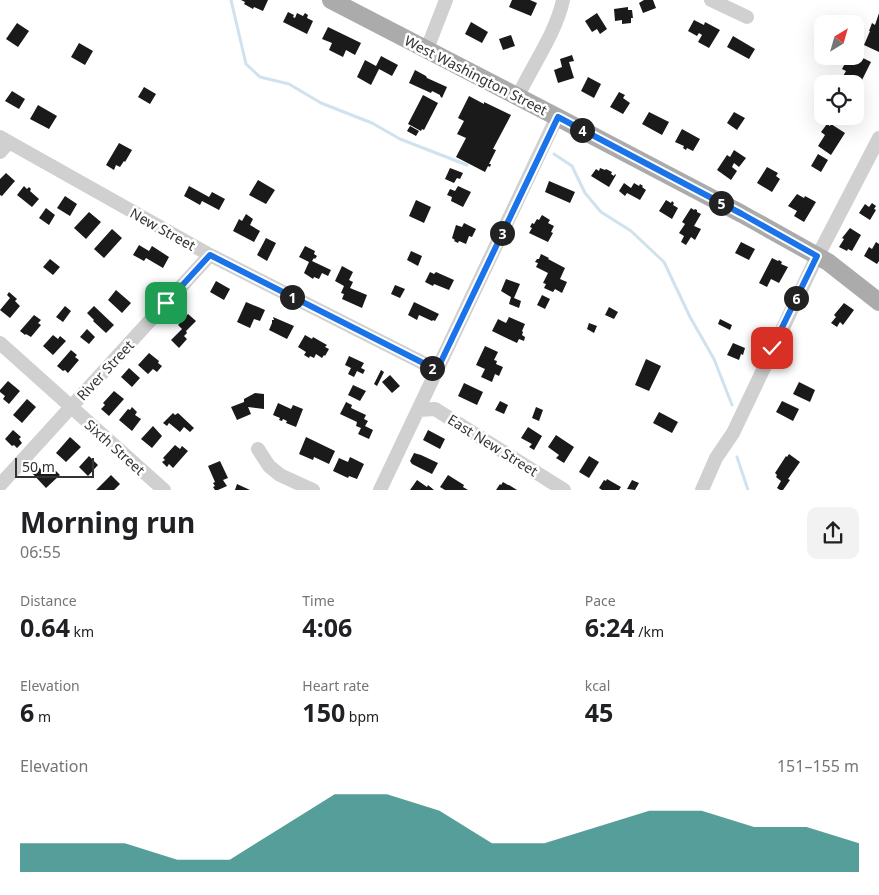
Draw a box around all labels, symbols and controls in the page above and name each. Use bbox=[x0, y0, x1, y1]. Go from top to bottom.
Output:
north arrow bbox=[814, 15, 864, 65]
map controls bbox=[814, 15, 864, 125]
street label: West Washington Street bbox=[401, 31, 551, 119]
button: locate bbox=[814, 75, 864, 125]
pin: 4 bbox=[570, 118, 594, 142]
text: 4 bbox=[578, 121, 587, 140]
pin: 5 bbox=[708, 190, 734, 216]
text: 5 bbox=[717, 194, 726, 213]
street label: New Street bbox=[127, 203, 199, 255]
pin: 3 bbox=[490, 220, 514, 246]
text: 3 bbox=[498, 224, 507, 243]
pin bbox=[145, 282, 187, 324]
pin: 1 bbox=[280, 284, 304, 310]
pin: 6 bbox=[784, 286, 808, 310]
text: 1 bbox=[288, 288, 297, 307]
icon: arrive bbox=[152, 289, 180, 317]
text: 6 bbox=[792, 289, 801, 308]
pin bbox=[751, 327, 793, 369]
icon: check bbox=[758, 334, 786, 362]
street label: River Street bbox=[72, 336, 138, 404]
pin: 2 bbox=[420, 356, 444, 380]
text: 2 bbox=[428, 359, 437, 378]
street label: East New Street bbox=[444, 410, 542, 480]
street label: Sixth Street bbox=[81, 415, 149, 479]
scale bar bbox=[15, 455, 94, 478]
text: 50 m bbox=[22, 457, 55, 476]
text: Morning run bbox=[20, 503, 195, 541]
button: share bbox=[807, 507, 859, 559]
text: 06:55 bbox=[20, 541, 61, 563]
text: Distance bbox=[20, 591, 77, 610]
text: Time bbox=[302, 591, 335, 610]
text: Pace bbox=[585, 591, 616, 610]
text: 0.64 bbox=[20, 610, 70, 644]
text: 4:06 bbox=[302, 610, 352, 644]
text: 6:24 bbox=[585, 610, 635, 644]
text: km bbox=[70, 622, 94, 641]
text: /km bbox=[635, 622, 664, 641]
text: Elevation bbox=[20, 676, 80, 695]
text: Heart rate bbox=[302, 676, 369, 695]
text: kcal bbox=[585, 676, 610, 695]
text: 6 bbox=[20, 695, 34, 729]
text: 150 bbox=[302, 695, 345, 729]
text: 45 bbox=[585, 695, 613, 729]
text: m bbox=[34, 707, 51, 726]
text: bpm bbox=[345, 707, 379, 726]
text: Elevation bbox=[20, 755, 88, 777]
text: 151–155 m bbox=[777, 755, 859, 777]

